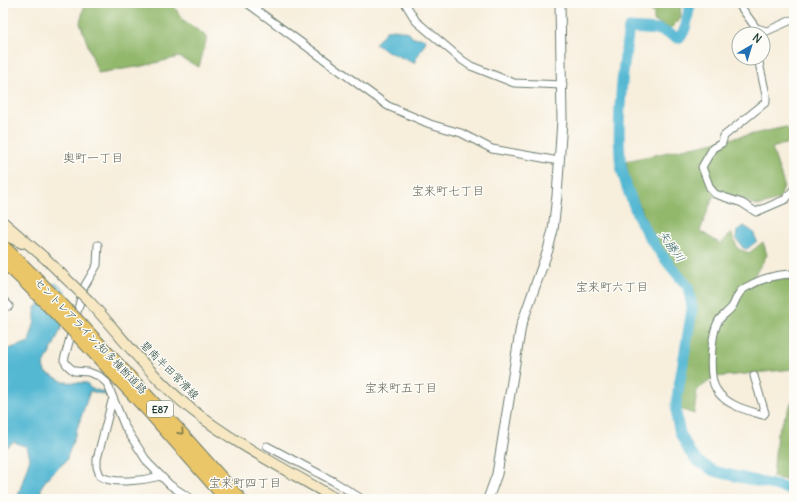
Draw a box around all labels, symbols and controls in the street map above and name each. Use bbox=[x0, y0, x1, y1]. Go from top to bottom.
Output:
north arrow bbox=[731, 26, 771, 66]
text: N bbox=[750, 30, 764, 46]
district label: 奥町一丁目 bbox=[63, 150, 123, 165]
district label: 宝来町七丁目 bbox=[412, 183, 484, 198]
water label: 矢勝川 bbox=[656, 227, 688, 265]
street label: セントレアライン;知多横断道路 bbox=[32, 275, 150, 397]
district label: 宝来町六丁目 bbox=[576, 279, 648, 294]
street label: 碧南半田常滑線 bbox=[138, 338, 202, 402]
district label: 宝来町五丁目 bbox=[365, 380, 437, 395]
road number: E87 bbox=[147, 401, 173, 417]
one-way arrow bbox=[177, 428, 184, 435]
district label: 宝来町四丁目 bbox=[209, 475, 281, 490]

